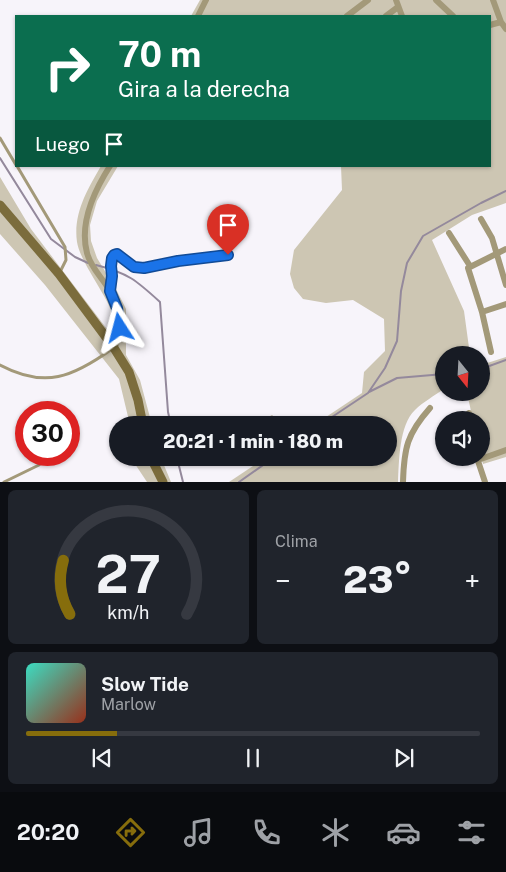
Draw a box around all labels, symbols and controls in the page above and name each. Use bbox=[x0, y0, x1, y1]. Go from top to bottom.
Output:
text: 70 m bbox=[118, 34, 201, 75]
icon: right bbox=[35, 35, 100, 100]
text: Gira a la derecha bbox=[118, 76, 290, 102]
icon: arrive bbox=[100, 130, 128, 158]
text: Luego bbox=[35, 133, 90, 155]
pin bbox=[207, 204, 249, 255]
icon: arrive bbox=[214, 211, 242, 239]
position arrow bbox=[93, 301, 145, 353]
north arrow bbox=[435, 346, 490, 401]
map controls bbox=[435, 346, 490, 466]
speed limit sign: 30 bbox=[15, 401, 80, 466]
button: sound bbox=[435, 411, 490, 466]
text: 20:21 · 1 min · 180 m bbox=[163, 430, 343, 452]
text: Clima bbox=[275, 532, 318, 551]
text: 27 bbox=[96, 544, 161, 605]
text: 23° bbox=[343, 557, 412, 602]
text: − bbox=[275, 564, 291, 597]
text: + bbox=[464, 564, 480, 597]
text: km/h bbox=[107, 602, 150, 623]
text: Slow Tide bbox=[101, 673, 189, 695]
text: Marlow bbox=[101, 695, 156, 714]
icon: previous bbox=[88, 744, 116, 772]
icon: pause bbox=[239, 744, 267, 772]
icon: next bbox=[390, 744, 418, 772]
icon: directions bbox=[113, 815, 148, 850]
icon: music bbox=[181, 815, 216, 850]
icon: phone bbox=[249, 815, 284, 850]
icon: climate bbox=[318, 815, 353, 850]
icon: car bbox=[386, 815, 421, 850]
icon: filters bbox=[454, 815, 489, 850]
text: 20:20 bbox=[17, 819, 79, 845]

